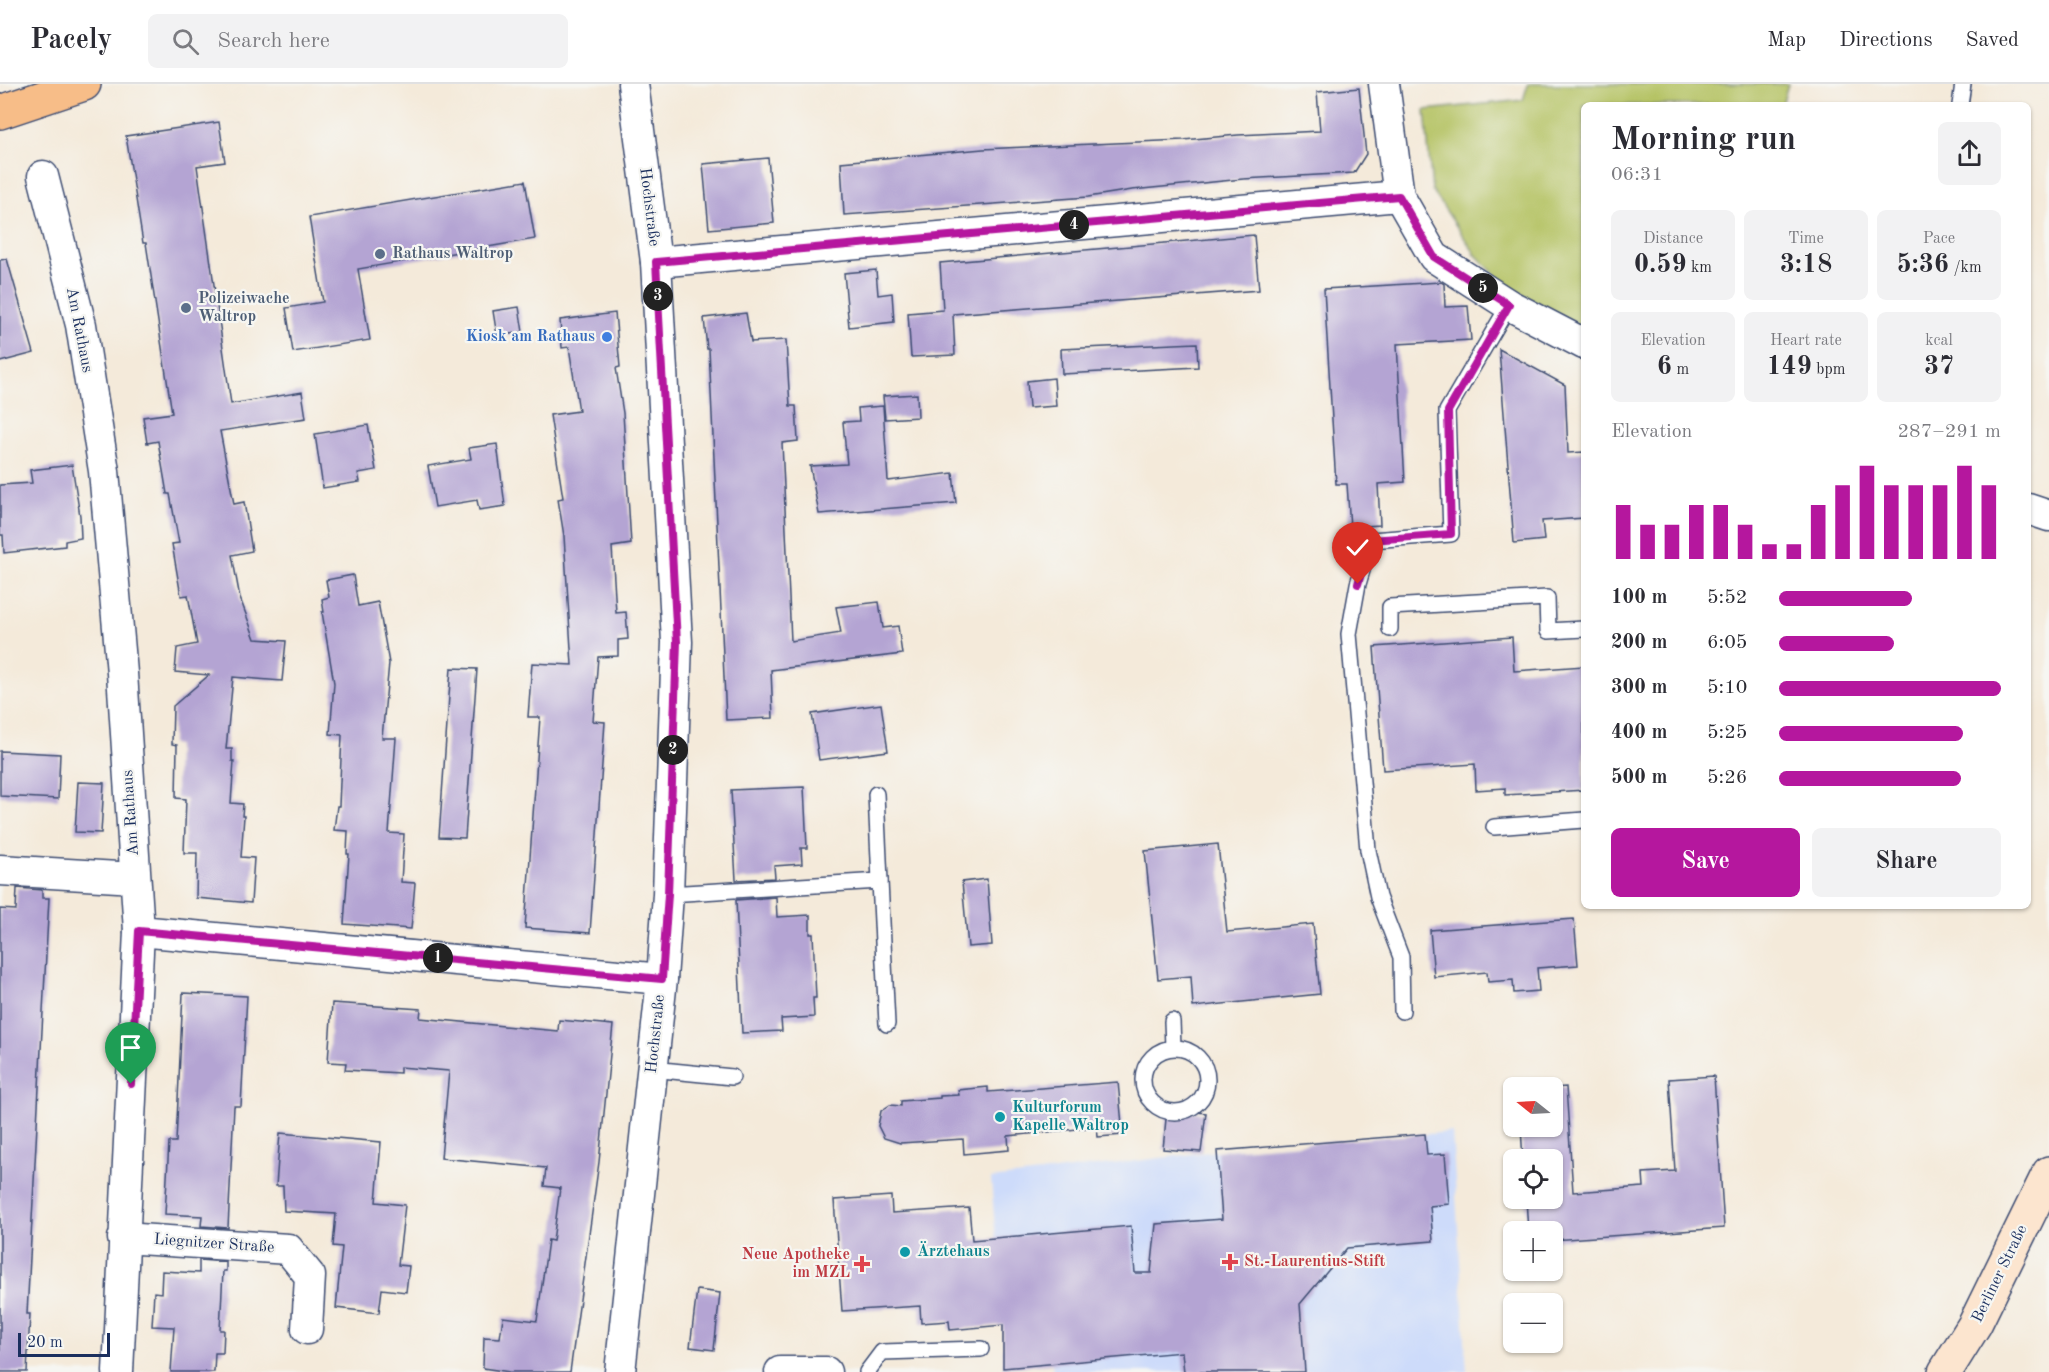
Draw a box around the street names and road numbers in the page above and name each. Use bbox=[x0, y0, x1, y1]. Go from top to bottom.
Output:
street label: Hochstraße bbox=[636, 167, 662, 247]
street label: Am Rathaus bbox=[63, 286, 95, 374]
street label: Am Rathaus bbox=[120, 769, 142, 857]
street label: Hochstraße bbox=[644, 994, 668, 1074]
street label: Berliner Straße bbox=[1969, 1223, 2031, 1325]
street label: Liegnitzer Straße bbox=[153, 1232, 275, 1256]

